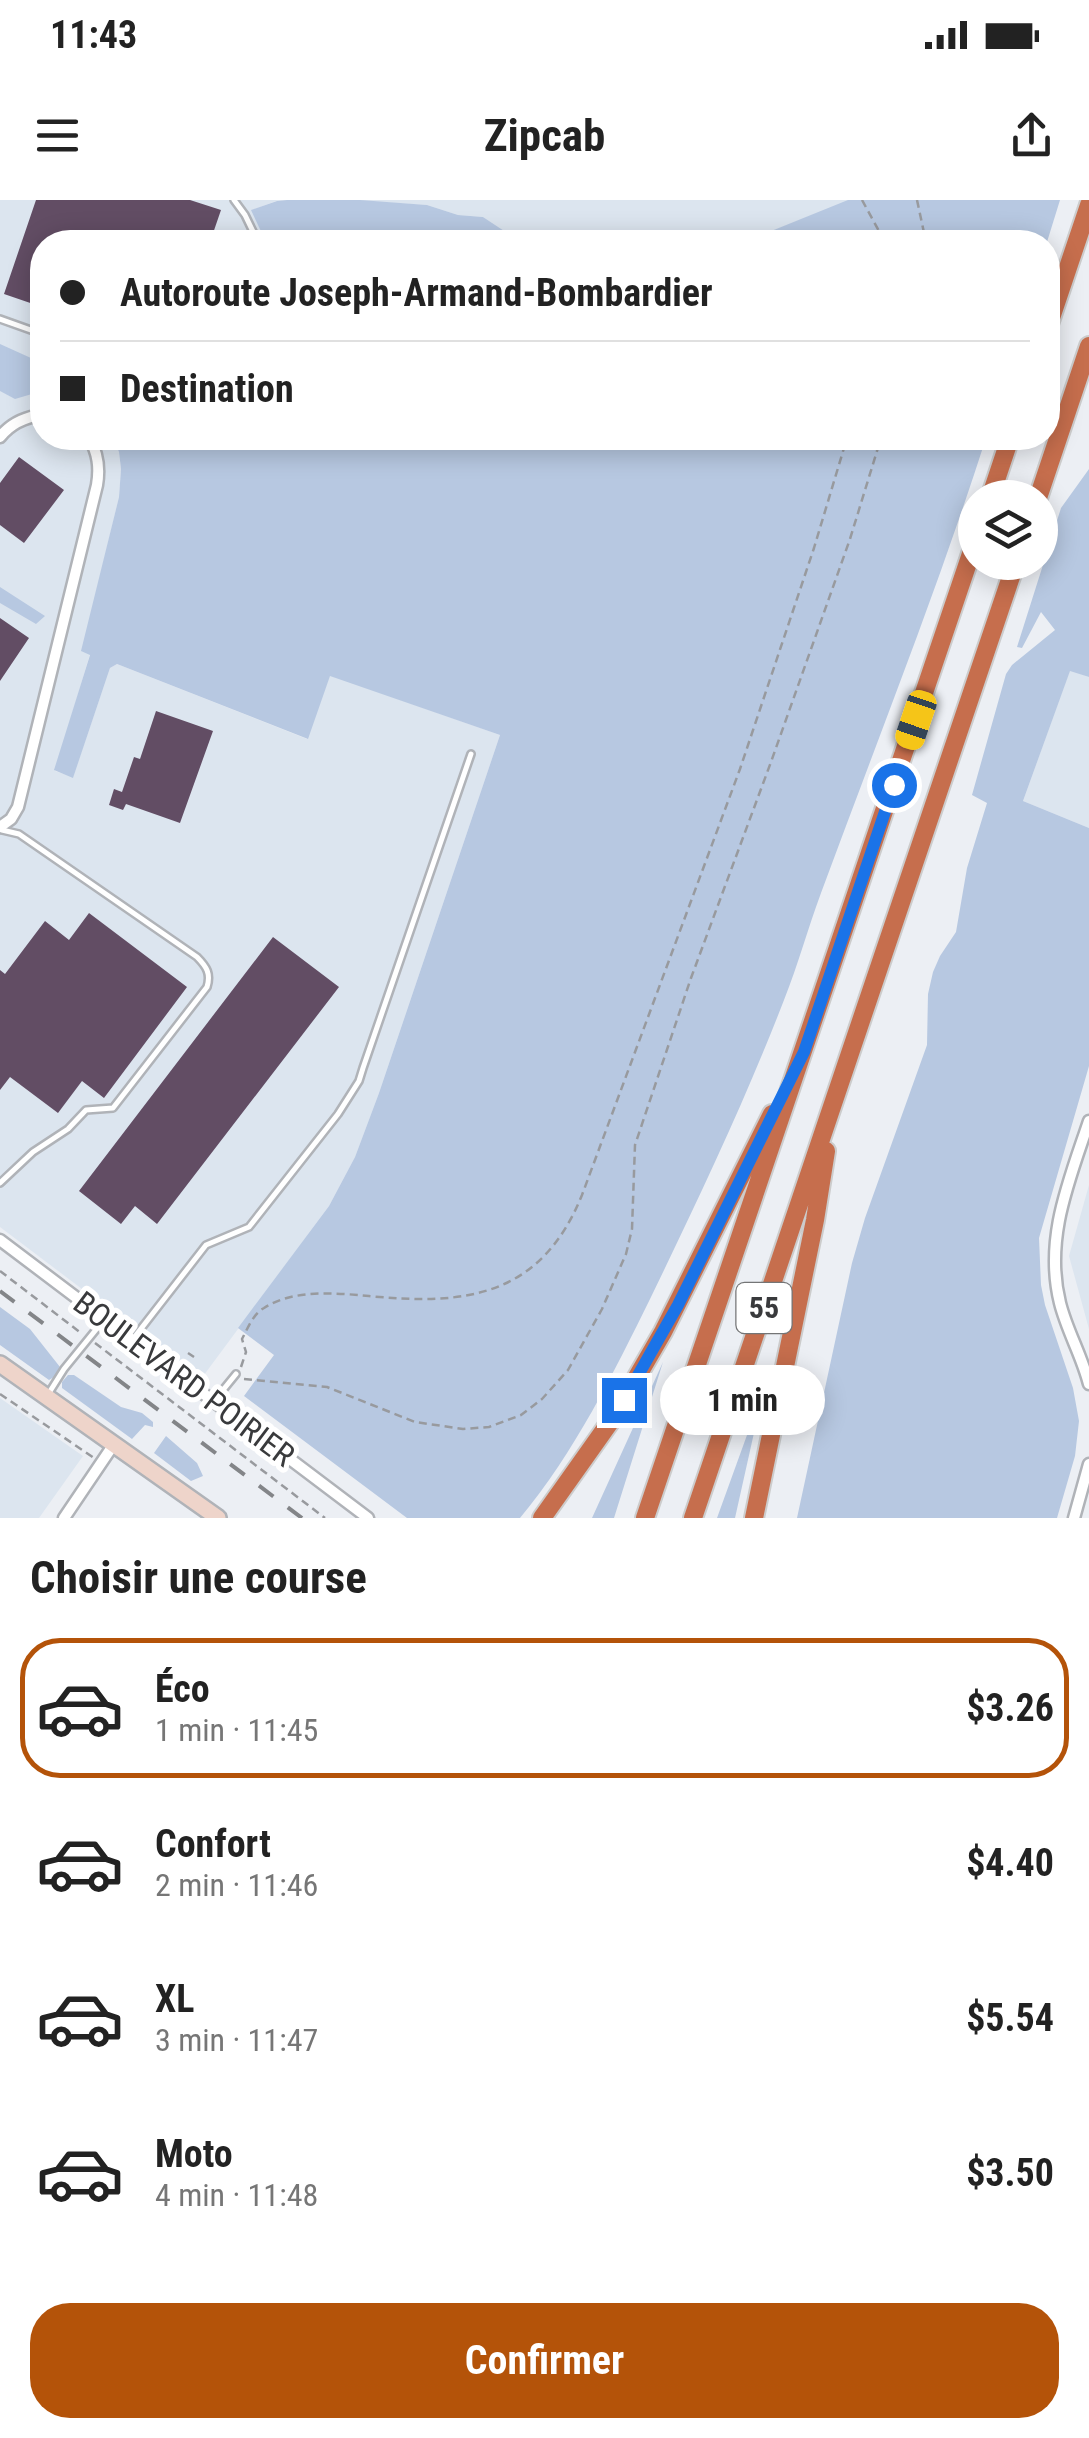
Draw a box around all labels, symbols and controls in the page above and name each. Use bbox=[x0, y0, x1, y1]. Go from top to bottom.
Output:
text: 11:43 bbox=[50, 13, 137, 57]
icon: menu bbox=[30, 108, 85, 163]
icon: share bbox=[1004, 108, 1059, 163]
text: Zipcab bbox=[484, 109, 605, 162]
text: Autoroute Joseph-Armand-Bombardier bbox=[120, 271, 713, 315]
text: Destination bbox=[120, 367, 294, 411]
map controls bbox=[958, 480, 1058, 580]
button: layers bbox=[958, 480, 1058, 580]
car bbox=[892, 687, 940, 753]
route start bbox=[872, 763, 917, 808]
road number: 55 bbox=[736, 1283, 792, 1333]
street label: BOULEVARD POIRIER bbox=[66, 1284, 302, 1474]
callout: 1 min bbox=[659, 1365, 824, 1435]
route end bbox=[602, 1378, 647, 1423]
text: 1 min bbox=[707, 1381, 778, 1419]
text: Choisir une course bbox=[30, 1551, 367, 1604]
icon: car bbox=[35, 1663, 125, 1753]
text: Éco bbox=[155, 1667, 210, 1711]
text: $3.26 bbox=[966, 1686, 1054, 1730]
text: 1 min · 11:45 bbox=[155, 1711, 318, 1749]
icon: car bbox=[35, 1818, 125, 1908]
text: Confort bbox=[155, 1822, 271, 1866]
text: $4.40 bbox=[966, 1841, 1054, 1885]
text: 2 min · 11:46 bbox=[155, 1866, 318, 1904]
icon: car bbox=[35, 1973, 125, 2063]
text: XL bbox=[155, 1977, 194, 2021]
text: $5.54 bbox=[966, 1996, 1054, 2040]
text: 3 min · 11:47 bbox=[155, 2021, 318, 2059]
icon: car bbox=[35, 2128, 125, 2218]
text: Moto bbox=[155, 2132, 233, 2176]
text: $3.50 bbox=[966, 2151, 1054, 2195]
text: 4 min · 11:48 bbox=[155, 2176, 318, 2214]
button: Confirmer bbox=[30, 2303, 1059, 2418]

